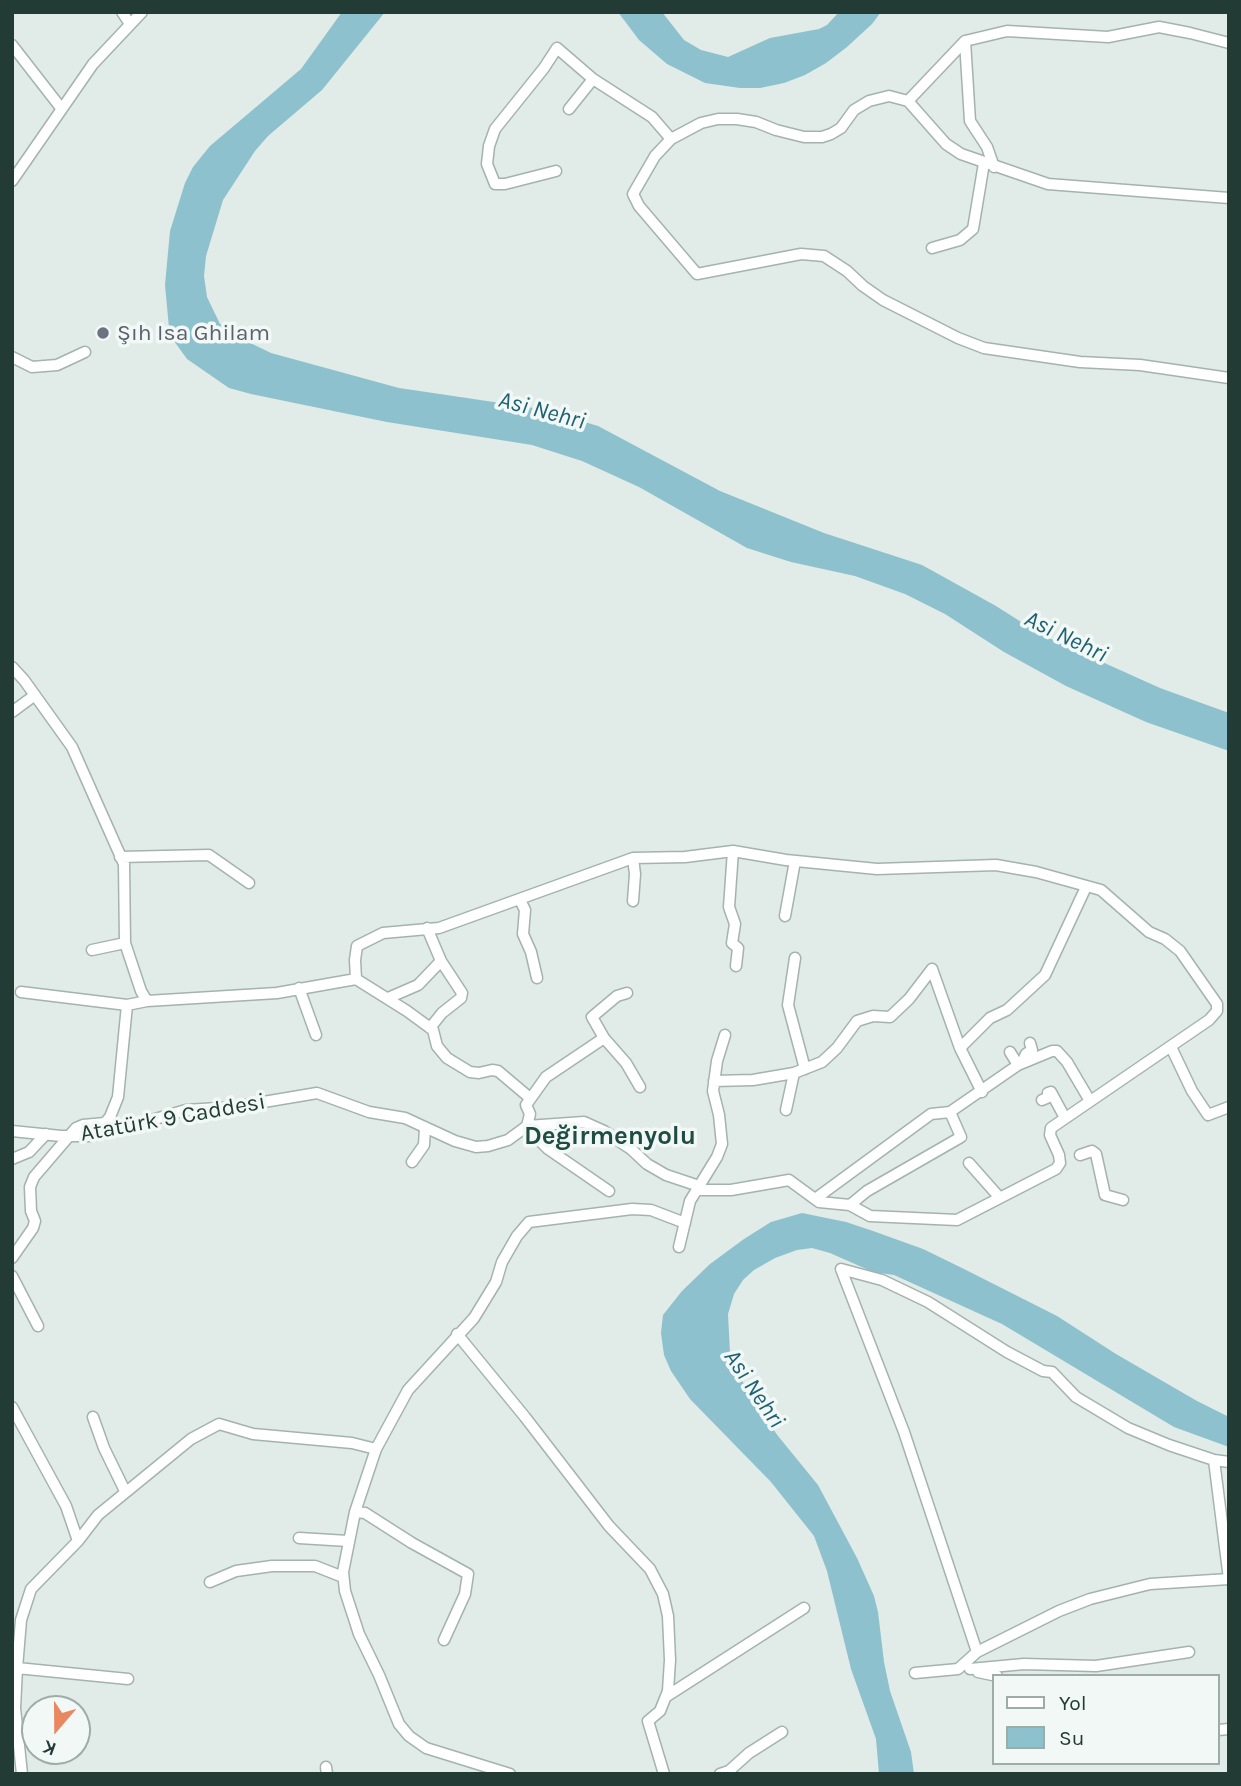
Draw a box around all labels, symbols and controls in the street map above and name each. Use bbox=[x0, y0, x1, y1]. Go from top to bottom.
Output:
place label: Şıh Isa Ghilam bbox=[117, 319, 270, 347]
marker: Şıh Isa Ghilam bbox=[95, 325, 111, 341]
water label: Asi Nehri bbox=[495, 386, 589, 436]
water label: Asi Nehri bbox=[1020, 605, 1112, 669]
street label: Atatürk 9 Caddesi bbox=[78, 1088, 268, 1148]
district label: Değirmenyolu bbox=[524, 1121, 696, 1153]
water label: Asi Nehri bbox=[717, 1344, 791, 1434]
legend bbox=[992, 1674, 1220, 1765]
text: Yol bbox=[1059, 1691, 1087, 1715]
north arrow bbox=[21, 1695, 91, 1765]
text: Su bbox=[1059, 1726, 1084, 1750]
text: K bbox=[40, 1735, 59, 1760]

